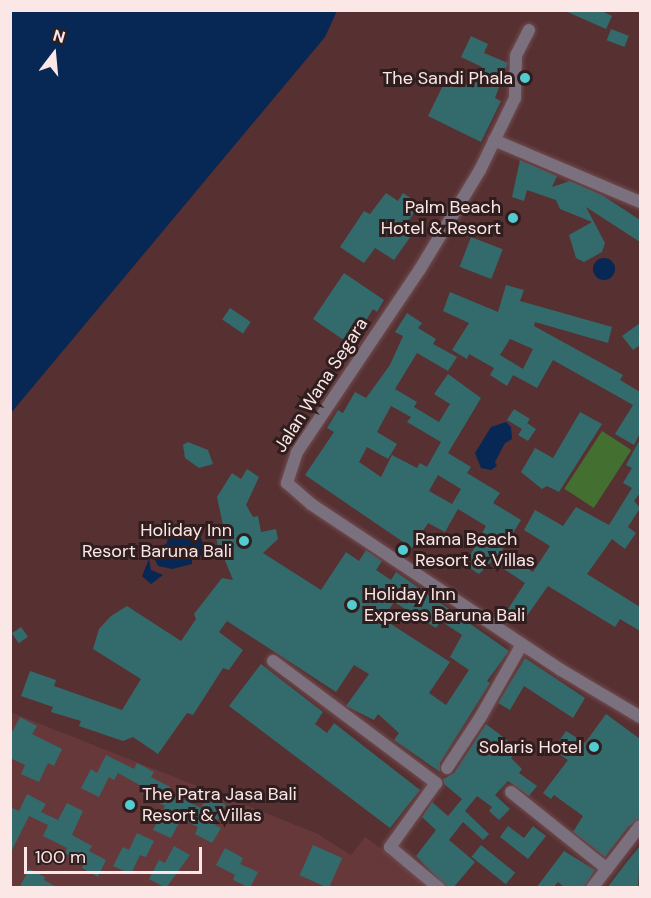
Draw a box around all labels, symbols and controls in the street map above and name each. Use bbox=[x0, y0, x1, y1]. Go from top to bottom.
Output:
north arrow bbox=[24, 24, 84, 84]
text: N bbox=[51, 25, 68, 48]
place label: The Sandi Phala bbox=[382, 67, 513, 89]
marker: The Sandi Phala bbox=[518, 71, 532, 85]
place label: Palm Beach Hotel & Resort bbox=[381, 197, 501, 240]
marker: Palm Beach Hotel & Resort bbox=[506, 211, 520, 225]
street label: Jalan Wana Segara bbox=[269, 314, 373, 456]
place label: Holiday Inn Resort Baruna Bali bbox=[82, 520, 232, 562]
place label: Rama Beach Resort & Villas bbox=[415, 529, 535, 572]
marker: Holiday Inn Resort Baruna Bali bbox=[237, 534, 251, 548]
marker: Rama Beach Resort & Villas bbox=[396, 543, 410, 557]
place label: Holiday Inn Express Baruna Bali bbox=[364, 584, 525, 626]
marker: Holiday Inn Express Baruna Bali bbox=[345, 598, 359, 612]
place label: Solaris Hotel bbox=[479, 736, 582, 758]
marker: Solaris Hotel bbox=[587, 740, 601, 754]
place label: The Patra Jasa Bali Resort & Villas bbox=[142, 784, 297, 826]
marker: The Patra Jasa Bali Resort & Villas bbox=[123, 798, 137, 812]
scale bar bbox=[27, 835, 206, 873]
text: 100 m bbox=[35, 845, 86, 869]

